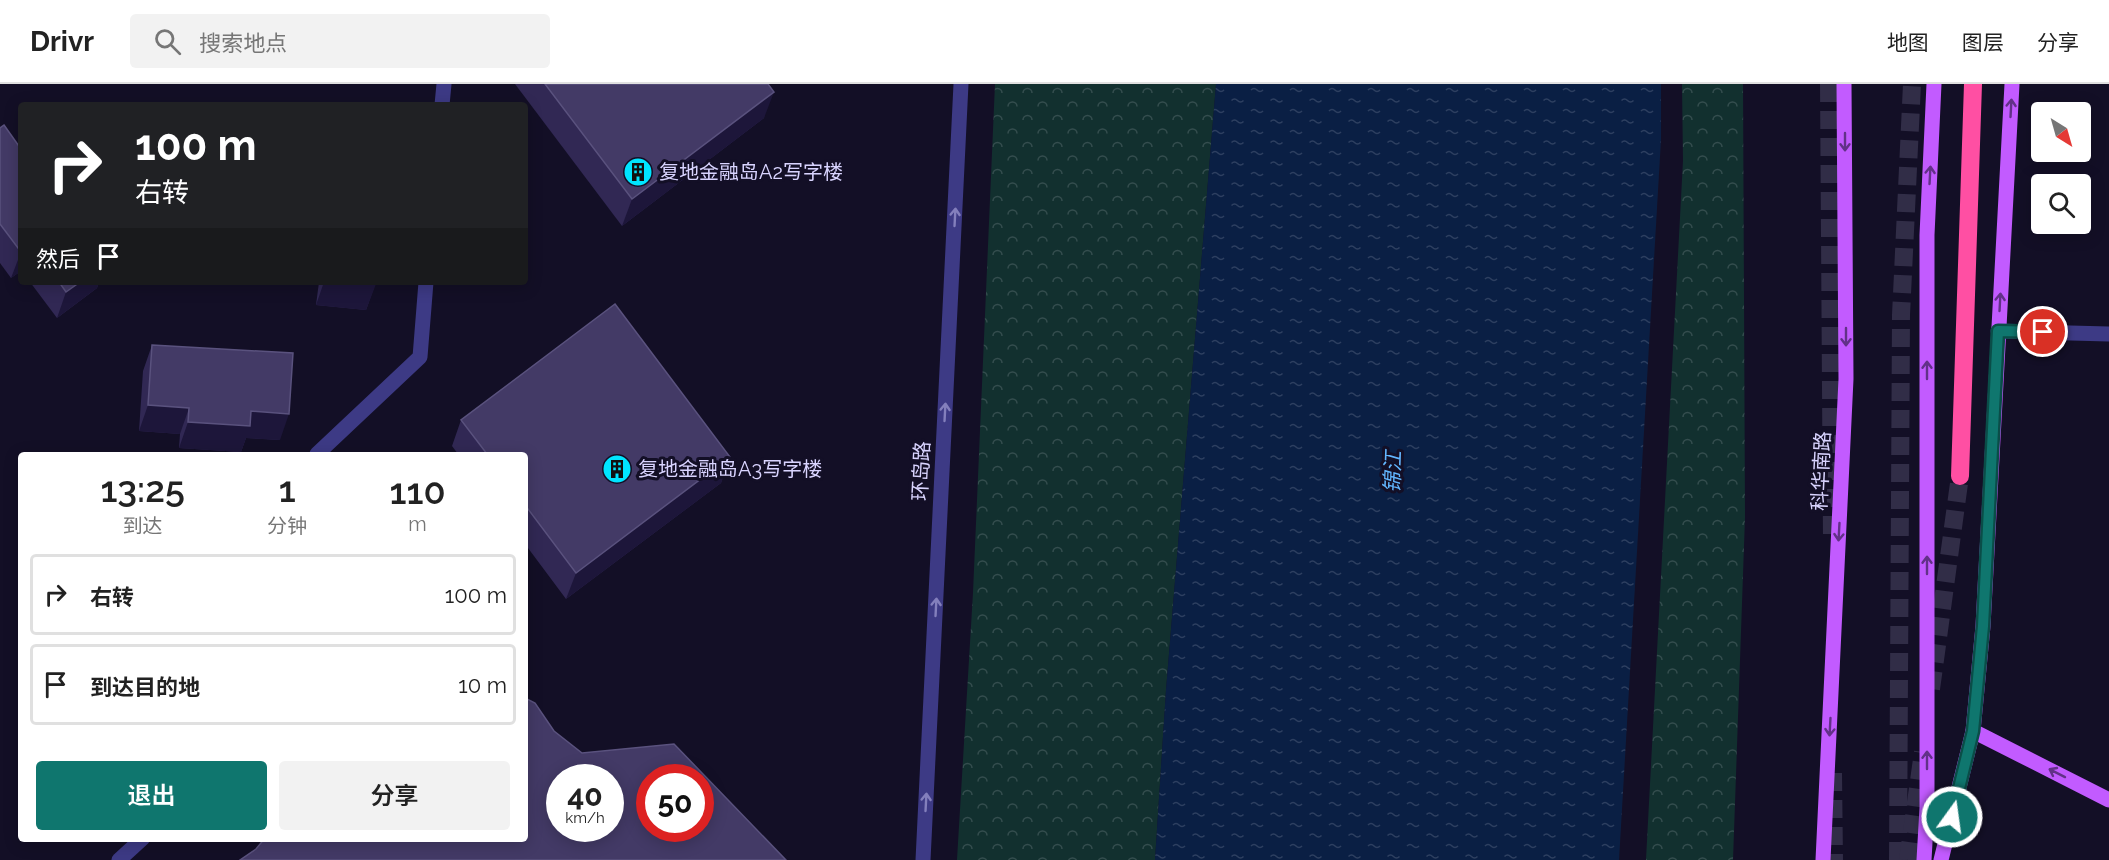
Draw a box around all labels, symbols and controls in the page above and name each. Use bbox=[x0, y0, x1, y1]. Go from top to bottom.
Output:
search box bbox=[130, 14, 550, 68]
text: Drivr bbox=[30, 25, 94, 58]
icon: search bbox=[151, 25, 184, 58]
text: 搜索地点 bbox=[199, 30, 287, 56]
text: 地图 bbox=[1887, 30, 1929, 55]
text: 图层 bbox=[1962, 30, 2004, 55]
text: 分享 bbox=[2037, 30, 2079, 55]
one-way arrow bbox=[2005, 98, 2016, 118]
north arrow bbox=[2031, 102, 2091, 162]
map controls bbox=[2031, 102, 2091, 234]
text: 100 m bbox=[135, 121, 257, 170]
icon: right bbox=[36, 126, 114, 204]
one-way arrow bbox=[1839, 132, 1851, 152]
building icon: 复地金融岛A2写字楼 bbox=[622, 156, 654, 188]
place label: 复地金融岛A2写字楼 bbox=[659, 160, 843, 184]
one-way arrow bbox=[1925, 165, 1936, 185]
button: search bbox=[2031, 174, 2091, 234]
text: 右转 bbox=[135, 177, 189, 208]
one-way arrow bbox=[949, 208, 960, 228]
icon: arrive bbox=[92, 240, 125, 273]
text: 然后 bbox=[36, 246, 80, 272]
one-way arrow bbox=[1994, 293, 2005, 313]
pin bbox=[2017, 306, 2068, 357]
icon: arrive bbox=[2026, 315, 2059, 348]
one-way arrow bbox=[1840, 327, 1852, 347]
one-way arrow bbox=[1921, 360, 1933, 380]
one-way arrow bbox=[940, 403, 951, 423]
street label: 科华南路 bbox=[1807, 430, 1835, 512]
street label: 环岛路 bbox=[907, 440, 935, 502]
water label: 锦江 bbox=[1379, 449, 1406, 493]
building icon: 复地金融岛A3写字楼 bbox=[601, 453, 633, 485]
place label: 复地金融岛A3写字楼 bbox=[638, 457, 822, 481]
text: 13:25 bbox=[100, 468, 185, 510]
text: 1 bbox=[279, 468, 296, 510]
text: 110 bbox=[390, 470, 446, 512]
text: m bbox=[408, 512, 427, 536]
text: 到达 bbox=[123, 514, 163, 538]
text: 分钟 bbox=[267, 514, 307, 538]
one-way arrow bbox=[1833, 522, 1844, 542]
one-way arrow bbox=[1921, 555, 1933, 575]
icon: right bbox=[39, 578, 72, 611]
text: 100 m bbox=[445, 582, 507, 608]
text: 右转 bbox=[90, 584, 134, 610]
one-way arrow bbox=[930, 597, 941, 617]
icon: arrive bbox=[39, 668, 72, 701]
text: 10 m bbox=[458, 672, 507, 698]
text: 到达目的地 bbox=[90, 674, 200, 700]
one-way arrow bbox=[1824, 717, 1835, 737]
one-way arrow bbox=[1921, 750, 1933, 770]
button: 退出 bbox=[36, 761, 267, 830]
button: 分享 bbox=[279, 761, 510, 830]
speed limit sign: 50 bbox=[636, 764, 714, 842]
one-way arrow bbox=[2048, 767, 2066, 778]
text: 40 bbox=[567, 778, 603, 813]
position arrow bbox=[1920, 785, 1984, 849]
one-way arrow bbox=[921, 792, 932, 812]
text: km/h bbox=[565, 809, 605, 827]

